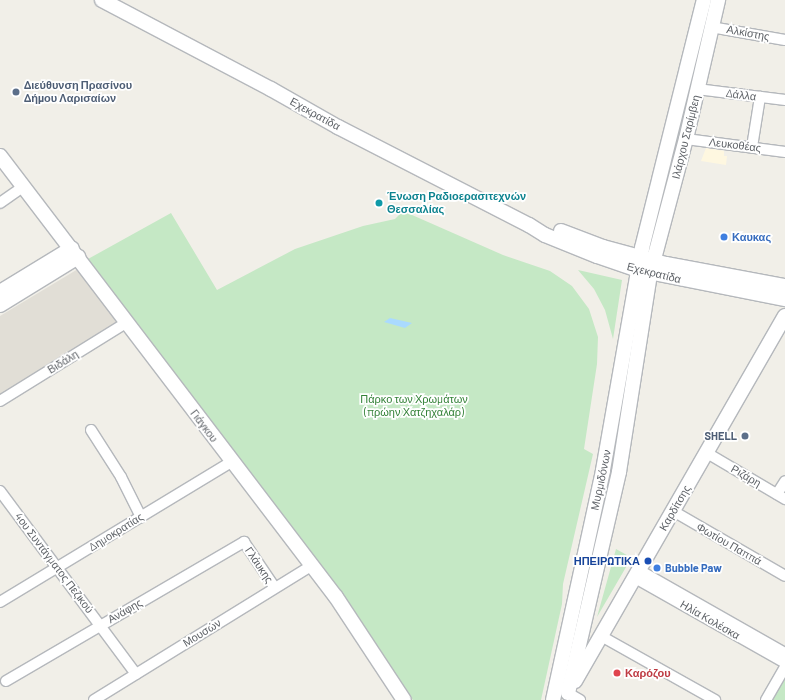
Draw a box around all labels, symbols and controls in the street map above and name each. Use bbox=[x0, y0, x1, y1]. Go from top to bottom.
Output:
street label: Αλκίστης bbox=[726, 23, 770, 43]
place label: Διεύθυνση Πρασίνου Δήμου Λαρισαίων bbox=[24, 79, 132, 105]
marker: Διεύθυνση Πρασίνου Δήμου Λαρισαίων bbox=[11, 87, 21, 97]
street label: Δάλλα bbox=[725, 87, 757, 103]
street label: Ιλάρχου Σαρίμβεη bbox=[669, 94, 703, 180]
street label: Εχεκρατίδα bbox=[288, 95, 342, 133]
street label: Λευκοθέας bbox=[708, 135, 762, 155]
place label: Ένωση Ραδιοερασιτεχνών Θεσσαλίας bbox=[387, 190, 526, 216]
marker: Ένωση Ραδιοερασιτεχνών Θεσσαλίας bbox=[374, 198, 384, 208]
place label: Καυκας bbox=[732, 230, 771, 244]
marker: Καυκας bbox=[719, 232, 729, 242]
street label: Εχεκρατίδα bbox=[626, 260, 682, 286]
street label: Βιδάλη bbox=[45, 347, 81, 377]
park label: Πάρκο των Χρωμάτων (πρώην Χατζηχαλάρ) bbox=[360, 393, 468, 419]
street label: Γιάγκου bbox=[187, 407, 221, 445]
place label: SHELL bbox=[705, 429, 737, 443]
marker: SHELL bbox=[740, 431, 750, 441]
street label: Μυρμιδόνων bbox=[588, 448, 614, 512]
street label: Ριζάρη bbox=[729, 462, 763, 490]
street label: Καρδίτσης bbox=[657, 483, 693, 533]
street label: 4ου Συντάγματος Πεζικού bbox=[12, 510, 96, 616]
street label: Δημοκρατίας bbox=[86, 510, 146, 554]
street label: Φωτίου Παππά bbox=[694, 520, 764, 568]
street label: Γλάυκης bbox=[242, 544, 276, 586]
place label: ΗΠΕΙΡΩΤΙΚΑ bbox=[574, 554, 640, 568]
marker: ΗΠΕΙΡΩΤΙΚΑ bbox=[643, 556, 653, 566]
place label: Bubble Paw bbox=[665, 561, 722, 575]
marker: Bubble Paw bbox=[652, 563, 662, 573]
street label: Ανάφης bbox=[105, 596, 145, 626]
street label: Ηλία Κολέσκα bbox=[678, 598, 742, 642]
street label: Μουσών bbox=[181, 616, 223, 650]
place label: Καρόζου bbox=[625, 666, 671, 680]
marker: Καρόζου bbox=[612, 668, 622, 678]

